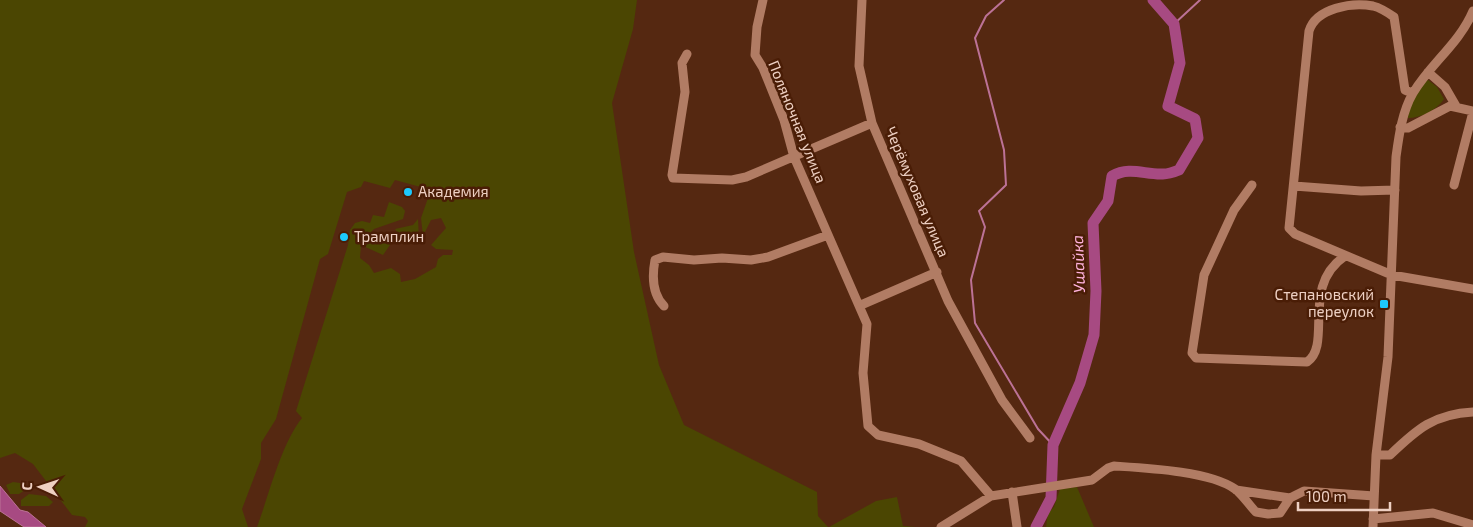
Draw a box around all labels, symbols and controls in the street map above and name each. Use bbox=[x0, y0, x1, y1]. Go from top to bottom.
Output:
street label: Поляночная улица bbox=[764, 58, 831, 186]
street label: Черёмуховая улица bbox=[881, 124, 954, 260]
place label: Академия bbox=[418, 182, 489, 200]
marker: Академия bbox=[402, 186, 414, 198]
place label: Трамплин bbox=[354, 227, 424, 245]
marker: Трамплин bbox=[338, 231, 350, 243]
water label: Ушайка bbox=[1067, 235, 1088, 293]
place label: Степановский переулок bbox=[1275, 285, 1374, 321]
marker: Степановский переулок bbox=[1378, 298, 1390, 310]
north arrow bbox=[15, 462, 65, 512]
scale bar bbox=[1298, 480, 1390, 512]
text: С bbox=[18, 482, 35, 491]
text: 100 m bbox=[1306, 487, 1347, 505]

